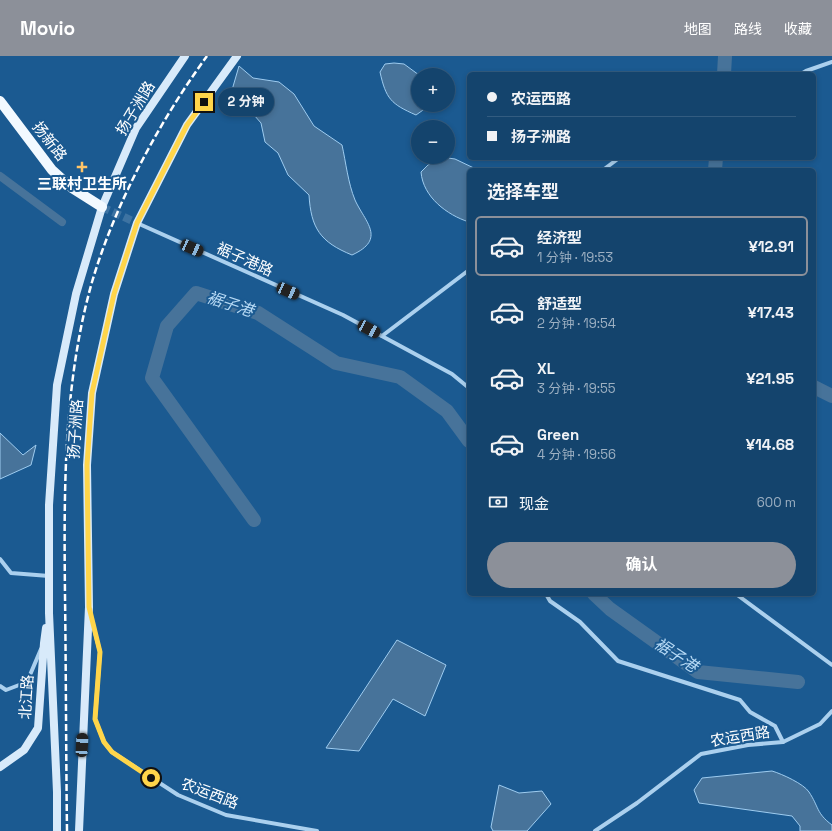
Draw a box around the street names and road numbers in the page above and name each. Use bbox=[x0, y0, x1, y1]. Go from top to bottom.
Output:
street label: 扬子洲路 bbox=[111, 77, 159, 139]
street label: 扬新路 bbox=[29, 117, 71, 165]
street label: 裾子港路 bbox=[214, 238, 276, 280]
street label: 扬子洲路 bbox=[63, 398, 87, 460]
street label: 北江路 bbox=[15, 674, 37, 720]
street label: 农运西路 bbox=[709, 722, 771, 750]
street label: 农运西路 bbox=[179, 773, 241, 813]

